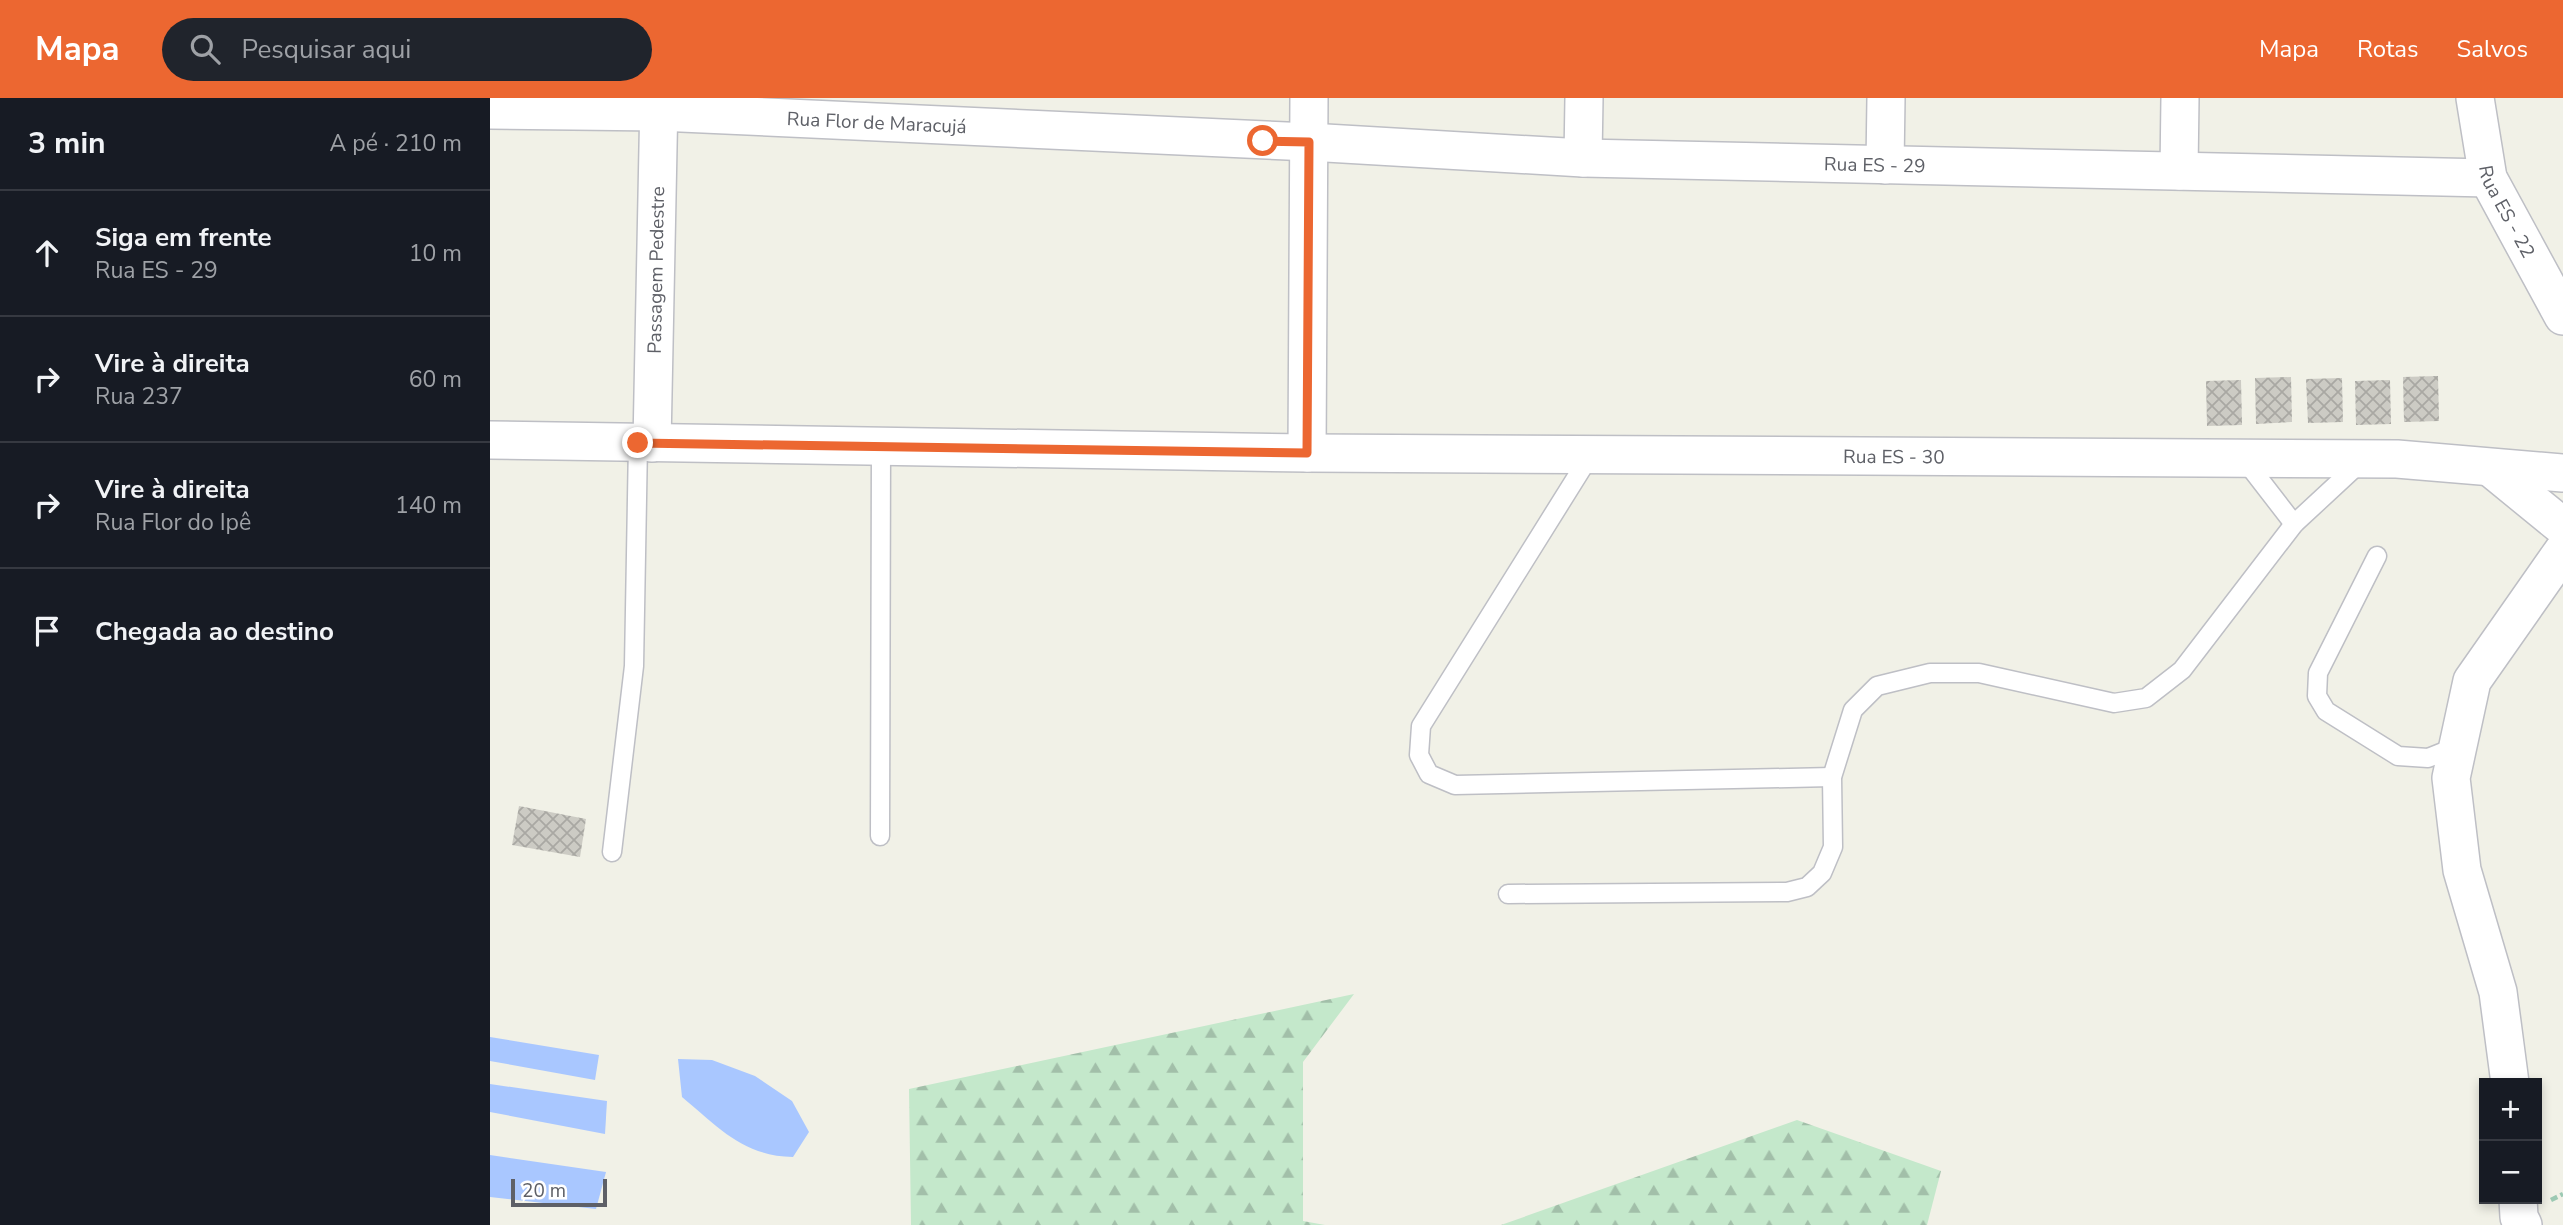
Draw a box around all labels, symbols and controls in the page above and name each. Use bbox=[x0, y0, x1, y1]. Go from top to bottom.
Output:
search box bbox=[162, 18, 652, 81]
text: Mapa bbox=[35, 27, 120, 72]
icon: search bbox=[186, 30, 224, 68]
text: Pesquisar aqui bbox=[242, 32, 411, 67]
text: Mapa bbox=[2259, 33, 2319, 65]
text: Rotas bbox=[2357, 33, 2419, 65]
text: Salvos bbox=[2457, 33, 2528, 65]
street label: Rua Flor de Maracujá bbox=[786, 106, 967, 140]
text: 3 min bbox=[28, 123, 106, 164]
route start bbox=[1247, 125, 1278, 156]
text: A pé · 210 m bbox=[330, 128, 462, 159]
street label: Rua ES - 29 bbox=[1824, 151, 1926, 180]
street label: Rua ES - 22 bbox=[2472, 163, 2541, 263]
street label: Passagem Pedestre bbox=[642, 186, 671, 354]
text: Siga em frente bbox=[95, 220, 272, 255]
icon: ahead bbox=[28, 234, 66, 272]
text: 10 m bbox=[409, 238, 462, 269]
text: Rua ES - 29 bbox=[95, 255, 218, 286]
text: Vire à direita bbox=[95, 346, 250, 381]
icon: right bbox=[28, 360, 66, 398]
text: 60 m bbox=[409, 364, 462, 395]
text: Rua 237 bbox=[95, 381, 183, 412]
route end bbox=[622, 427, 653, 458]
street label: Rua ES - 30 bbox=[1843, 444, 1945, 471]
text: Vire à direita bbox=[95, 472, 250, 507]
icon: right bbox=[28, 486, 66, 524]
text: 140 m bbox=[395, 490, 462, 521]
text: Rua Flor do Ipê bbox=[95, 507, 251, 538]
icon: arrive bbox=[28, 612, 66, 650]
text: Chegada ao destino bbox=[95, 614, 334, 649]
map controls bbox=[2479, 1078, 2542, 1204]
button: + bbox=[2479, 1078, 2542, 1141]
button: − bbox=[2479, 1141, 2542, 1204]
scale bar bbox=[511, 1176, 607, 1208]
text: 20 m bbox=[522, 1178, 566, 1204]

